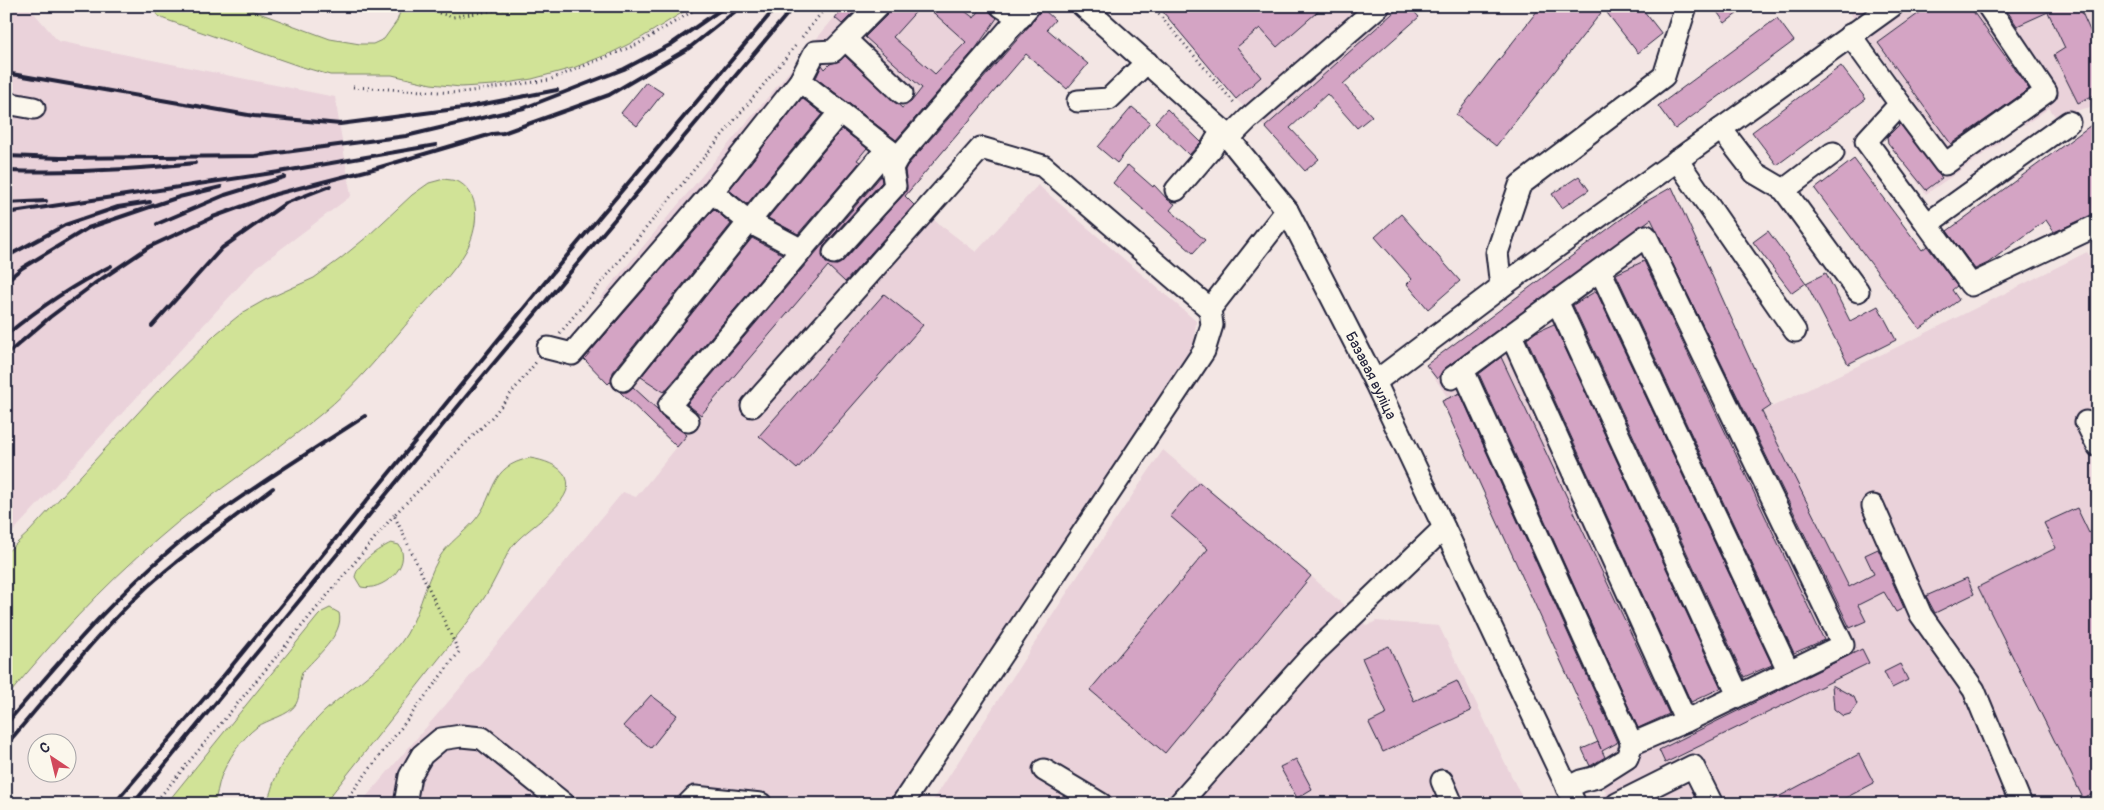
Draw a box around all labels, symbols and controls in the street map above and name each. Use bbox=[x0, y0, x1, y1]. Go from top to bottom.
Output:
street label: Базавая вуліца bbox=[1341, 328, 1401, 422]
north arrow bbox=[28, 732, 78, 782]
text: С bbox=[36, 738, 54, 757]

